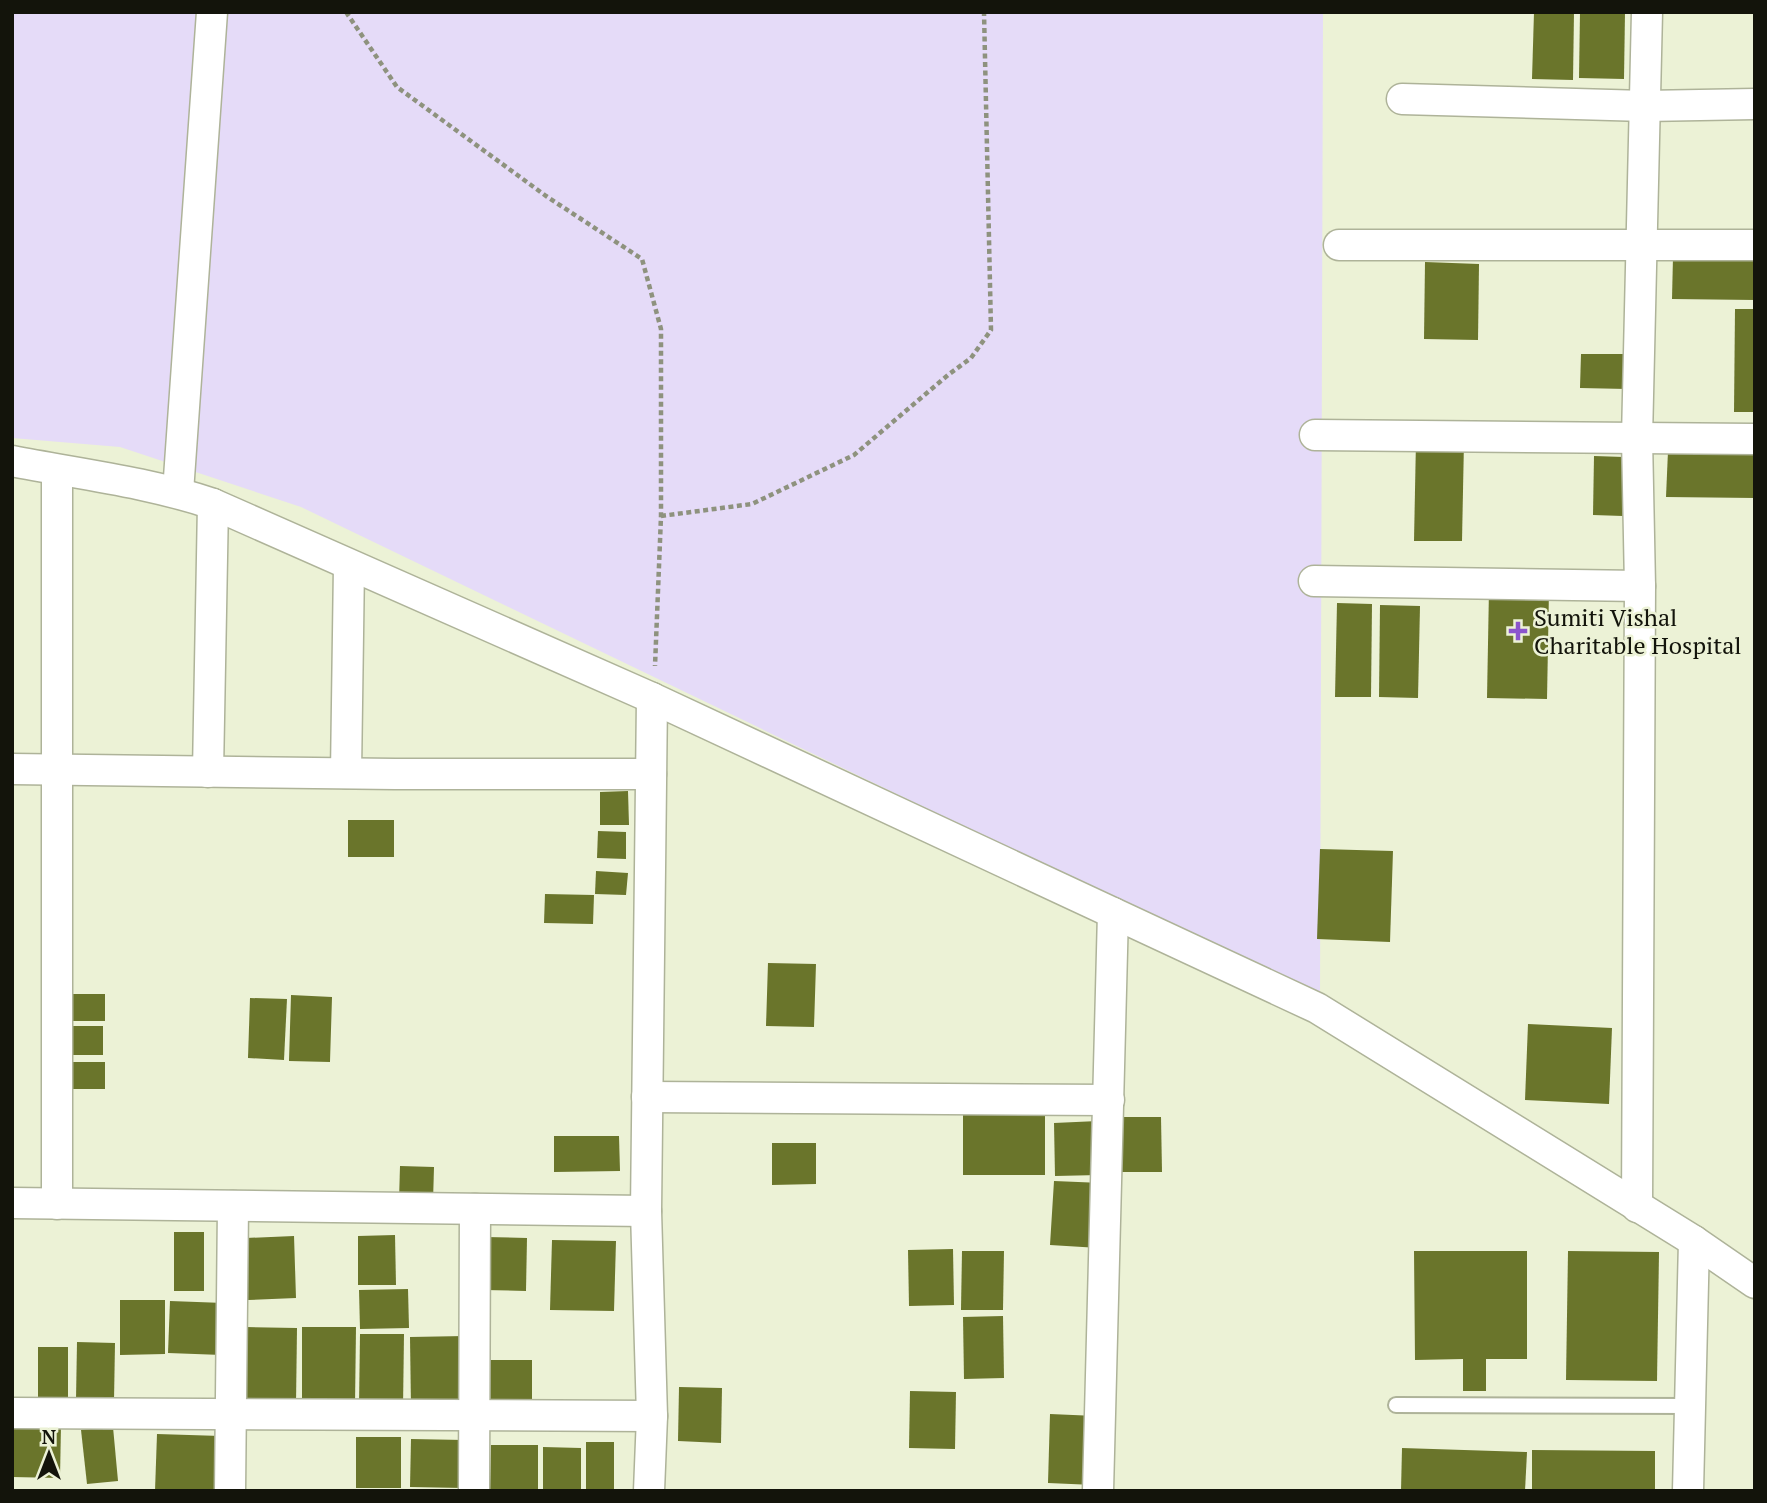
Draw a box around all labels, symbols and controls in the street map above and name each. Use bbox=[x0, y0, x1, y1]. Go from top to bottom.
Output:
place label: Sumiti Vishal Charitable Hospital bbox=[1534, 601, 1742, 661]
marker: Sumiti Vishal Charitable Hospital bbox=[1508, 621, 1528, 641]
north arrow bbox=[14, 1419, 84, 1489]
text: N bbox=[42, 1424, 57, 1449]

